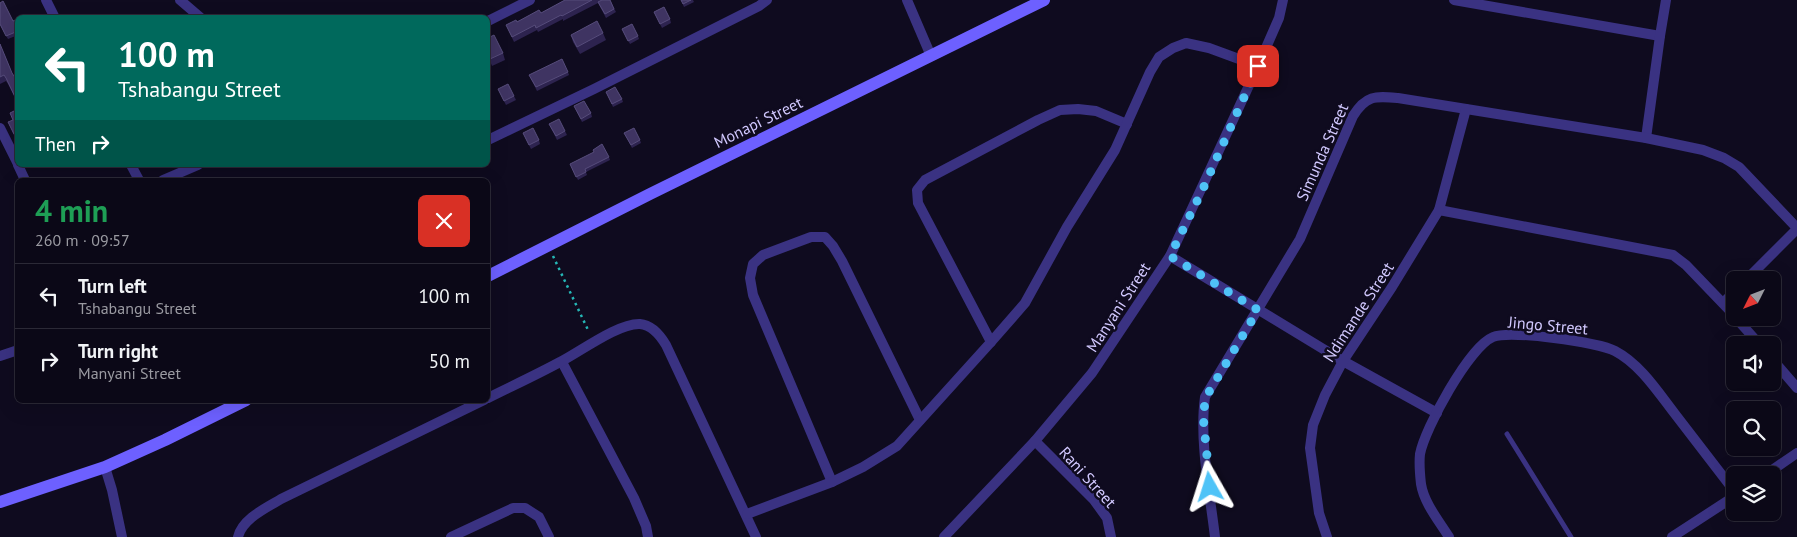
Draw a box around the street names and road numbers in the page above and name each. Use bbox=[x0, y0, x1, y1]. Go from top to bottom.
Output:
street label: Monapi Street bbox=[710, 92, 806, 152]
street label: Simunda Street bbox=[1292, 100, 1353, 204]
street label: Manyani Street bbox=[1082, 258, 1155, 356]
street label: Ndimande Street bbox=[1318, 258, 1398, 366]
street label: Jingo Street bbox=[1506, 311, 1589, 338]
street label: Rani Street bbox=[1055, 442, 1121, 512]

